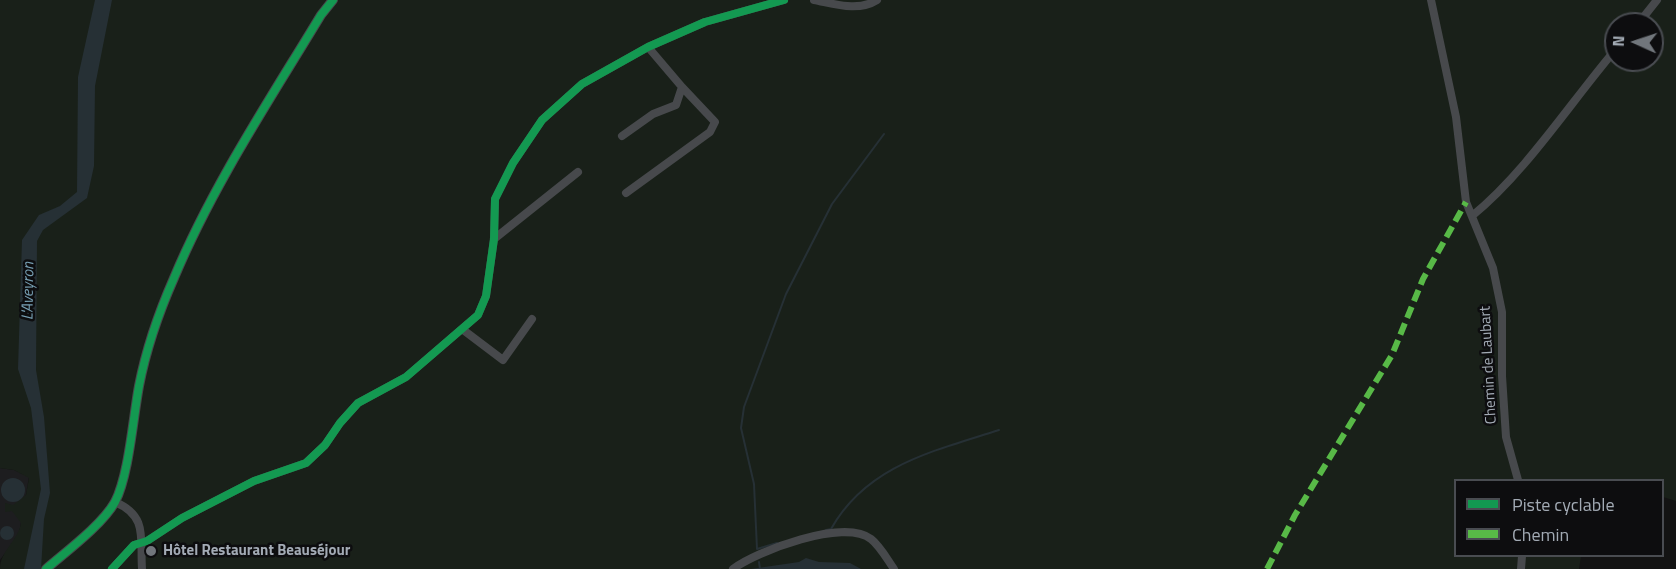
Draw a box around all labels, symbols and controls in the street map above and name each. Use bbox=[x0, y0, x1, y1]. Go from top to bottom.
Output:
north arrow bbox=[1604, 12, 1664, 72]
text: N bbox=[1606, 35, 1630, 47]
water label: L'Aveyron bbox=[19, 262, 39, 320]
street label: Chemin de Laubart bbox=[1477, 305, 1501, 425]
legend bbox=[1454, 479, 1664, 557]
text: Piste cyclable bbox=[1512, 491, 1614, 518]
text: Chemin bbox=[1512, 521, 1569, 548]
place label: Hôtel Restaurant Beauséjour bbox=[163, 542, 350, 560]
marker: Hôtel Restaurant Beauséjour bbox=[144, 544, 158, 558]

